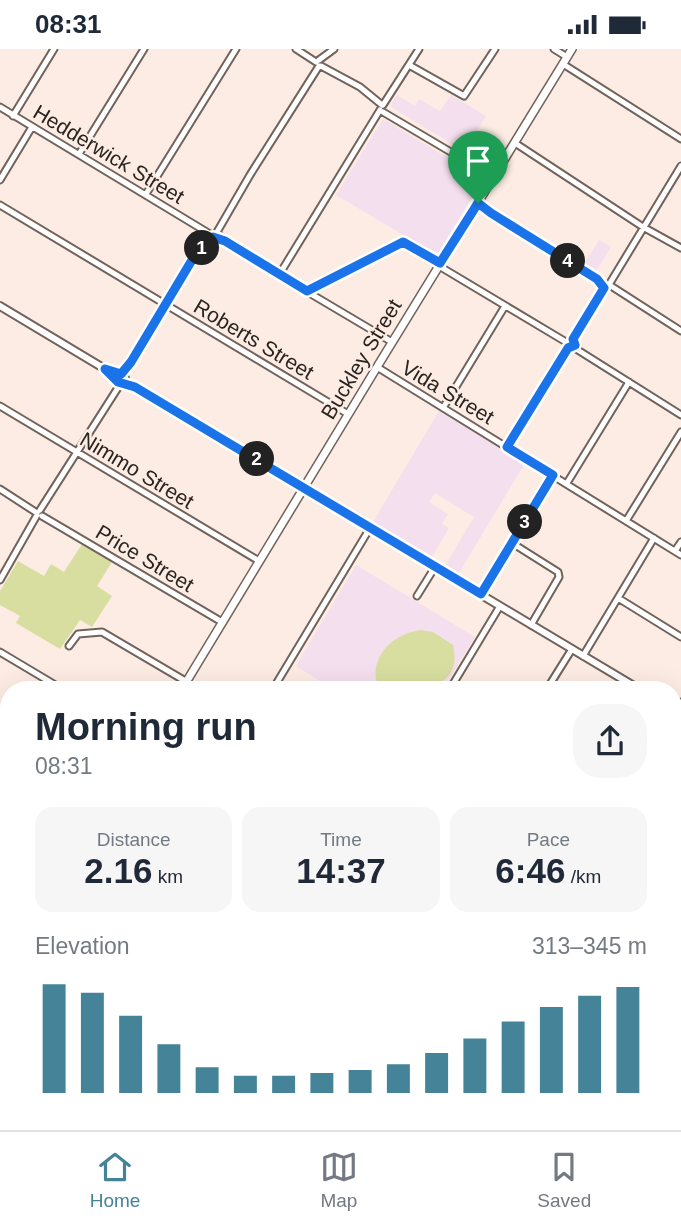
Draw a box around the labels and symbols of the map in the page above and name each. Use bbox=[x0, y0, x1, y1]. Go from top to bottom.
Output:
street label: Hedderwick Street bbox=[30, 100, 189, 208]
pin bbox=[448, 131, 508, 203]
pin: 1 bbox=[184, 231, 220, 265]
pin: 4 bbox=[550, 243, 586, 279]
street label: Roberts Street bbox=[190, 294, 318, 384]
street label: Buckley Street bbox=[316, 295, 406, 423]
street label: Vida Street bbox=[398, 355, 498, 429]
street label: Nimmo Street bbox=[76, 427, 198, 513]
pin: 2 bbox=[240, 441, 274, 477]
pin: 3 bbox=[508, 505, 542, 539]
street label: Price Street bbox=[92, 520, 198, 596]

